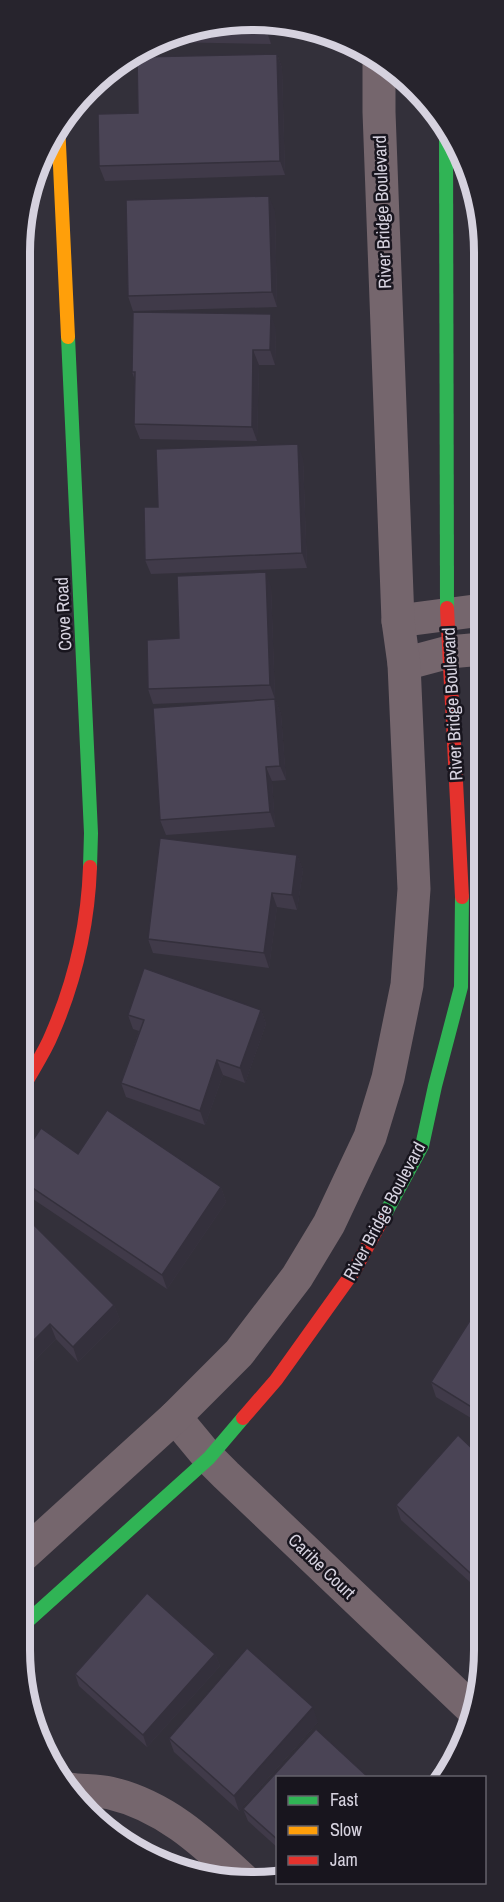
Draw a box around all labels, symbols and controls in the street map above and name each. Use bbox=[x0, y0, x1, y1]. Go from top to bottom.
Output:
street label: River Bridge Boulevard bbox=[367, 135, 397, 289]
street label: Cove Road bbox=[49, 576, 77, 652]
street label: River Bridge Boulevard bbox=[436, 627, 468, 781]
street label: River Bridge Boulevard bbox=[337, 1137, 431, 1285]
street label: Caribe Court bbox=[283, 1528, 361, 1604]
legend bbox=[276, 1776, 486, 1884]
text: Fast bbox=[330, 1787, 358, 1812]
text: Slow bbox=[330, 1817, 362, 1842]
text: Jam bbox=[330, 1847, 358, 1872]

